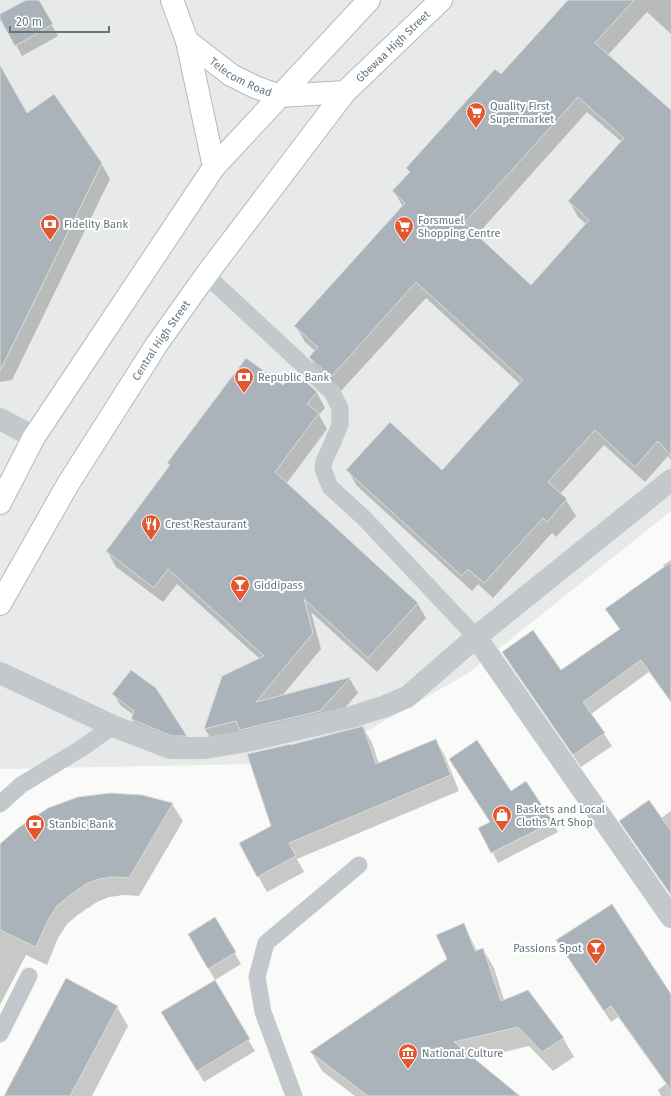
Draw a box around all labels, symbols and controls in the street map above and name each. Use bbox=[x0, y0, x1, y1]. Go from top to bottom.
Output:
scale bar bbox=[10, 8, 109, 34]
street label: Gbewaa High Street bbox=[353, 8, 433, 85]
text: 20 m bbox=[16, 15, 42, 29]
street label: Telecom Road bbox=[207, 55, 274, 100]
place label: Quality First Supermarket bbox=[490, 100, 554, 126]
supermarket icon: Quality First Supermarket bbox=[465, 101, 487, 129]
bank icon: Fidelity Bank bbox=[39, 213, 61, 241]
place label: Forsmuel Shopping Centre bbox=[418, 214, 500, 240]
supermarket icon: Forsmuel Shopping Centre bbox=[393, 215, 415, 243]
place label: Fidelity Bank bbox=[64, 218, 128, 231]
street label: Central High Street bbox=[130, 298, 193, 383]
bank icon: Republic Bank bbox=[233, 366, 255, 394]
place label: Republic Bank bbox=[258, 371, 330, 384]
restaurant icon: Crest Restaurant bbox=[140, 513, 162, 541]
place label: Crest Restaurant bbox=[165, 518, 247, 531]
bar icon: Giddipass bbox=[229, 574, 251, 602]
place label: Giddipass bbox=[254, 579, 303, 592]
place label: Baskets and Local Cloths Art Shop bbox=[516, 803, 605, 829]
shop icon: Baskets and Local Cloths Art Shop bbox=[491, 804, 513, 832]
bank icon: Stanbic Bank bbox=[24, 813, 46, 841]
place label: Stanbic Bank bbox=[49, 818, 114, 831]
bar icon: Passions Spot bbox=[585, 937, 607, 965]
place label: Passions Spot bbox=[513, 942, 582, 955]
museum icon: National Culture bbox=[397, 1042, 419, 1070]
place label: National Culture bbox=[422, 1047, 503, 1060]

